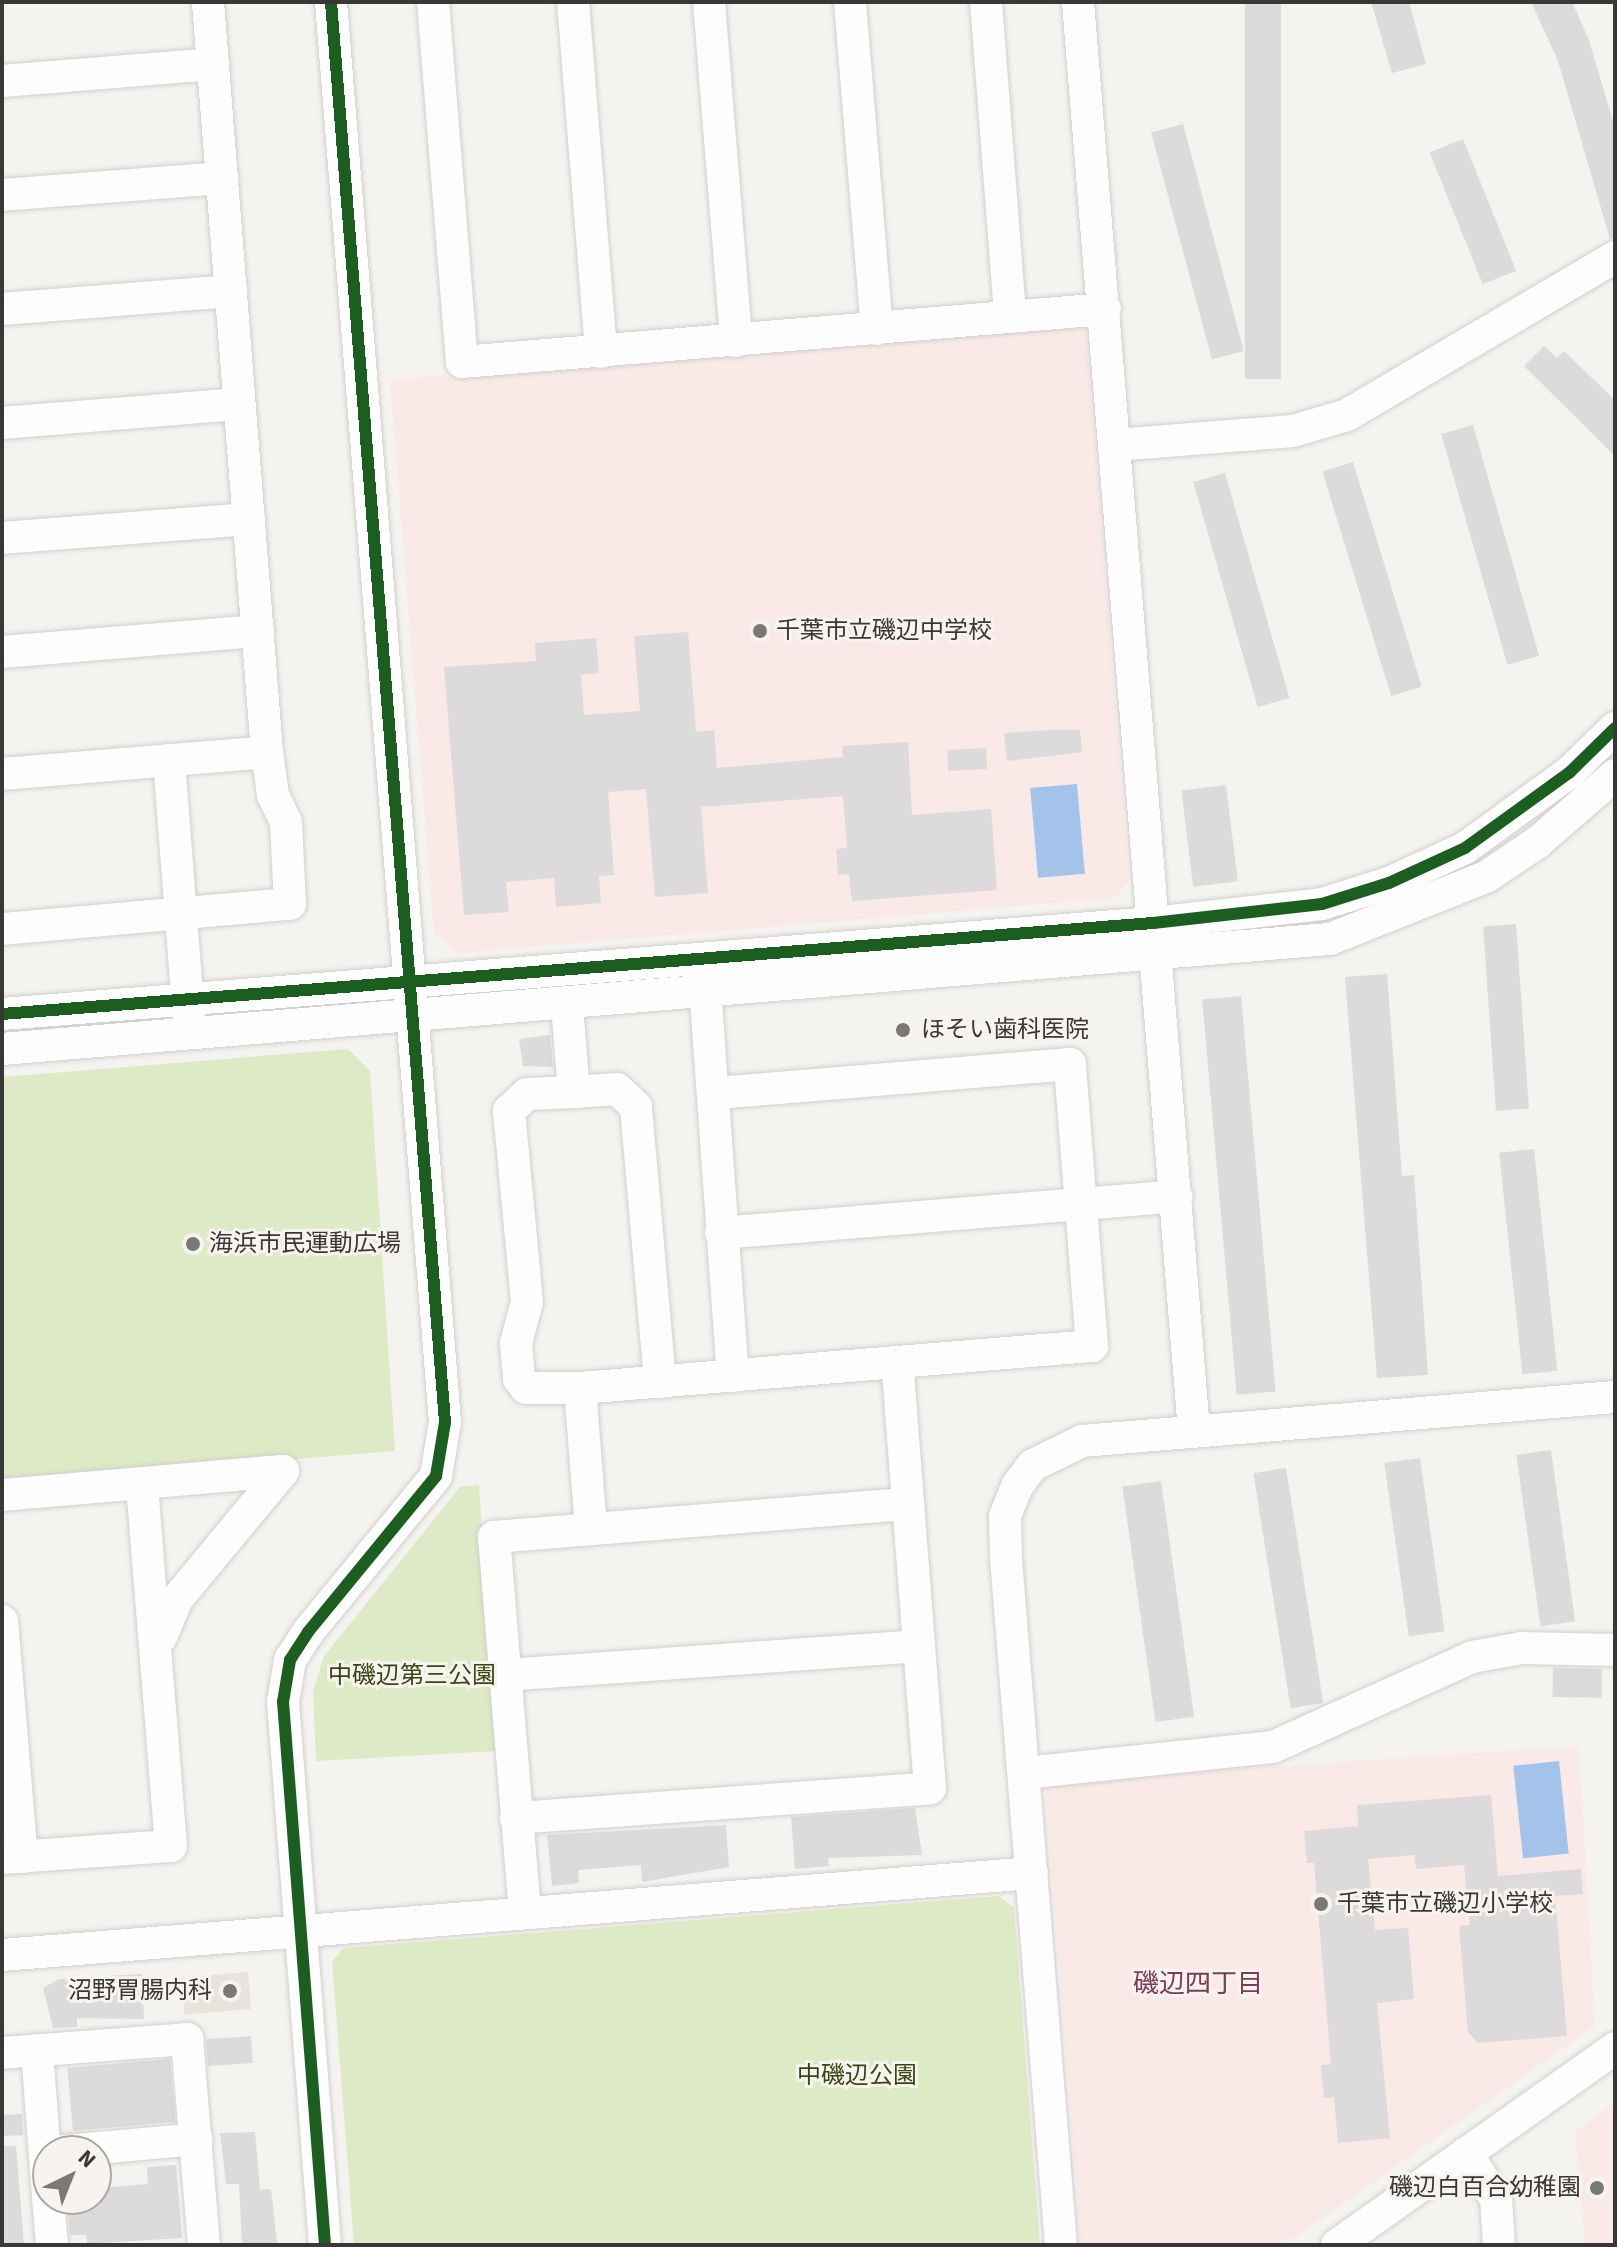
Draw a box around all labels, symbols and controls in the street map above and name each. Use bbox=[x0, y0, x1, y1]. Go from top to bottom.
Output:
place label: 千葉市立磯辺中学校 bbox=[776, 617, 992, 645]
marker: 千葉市立磯辺中学校 bbox=[751, 622, 769, 640]
place label: ほそい歯科医院 bbox=[921, 1016, 1089, 1044]
marker: ほそい歯科医院 bbox=[892, 1019, 914, 1041]
place label: 海浜市民運動広場 bbox=[209, 1230, 401, 1258]
marker: 海浜市民運動広場 bbox=[184, 1235, 202, 1253]
park label: 中磯辺第三公園 bbox=[328, 1662, 496, 1690]
place label: 千葉市立磯辺小学校 bbox=[1337, 1890, 1553, 1918]
marker: 千葉市立磯辺小学校 bbox=[1312, 1895, 1330, 1913]
district label: 磯辺四丁目 bbox=[1133, 1968, 1263, 2000]
place label: 沼野胃腸内科 bbox=[68, 1977, 212, 2005]
marker: 沼野胃腸内科 bbox=[219, 1980, 241, 2002]
park label: 中磯辺公園 bbox=[797, 2062, 917, 2090]
north arrow bbox=[32, 2135, 112, 2215]
text: N bbox=[71, 2142, 103, 2176]
place label: 磯辺白百合幼稚園 bbox=[1389, 2174, 1581, 2202]
marker: 磯辺白百合幼稚園 bbox=[1588, 2179, 1606, 2197]

